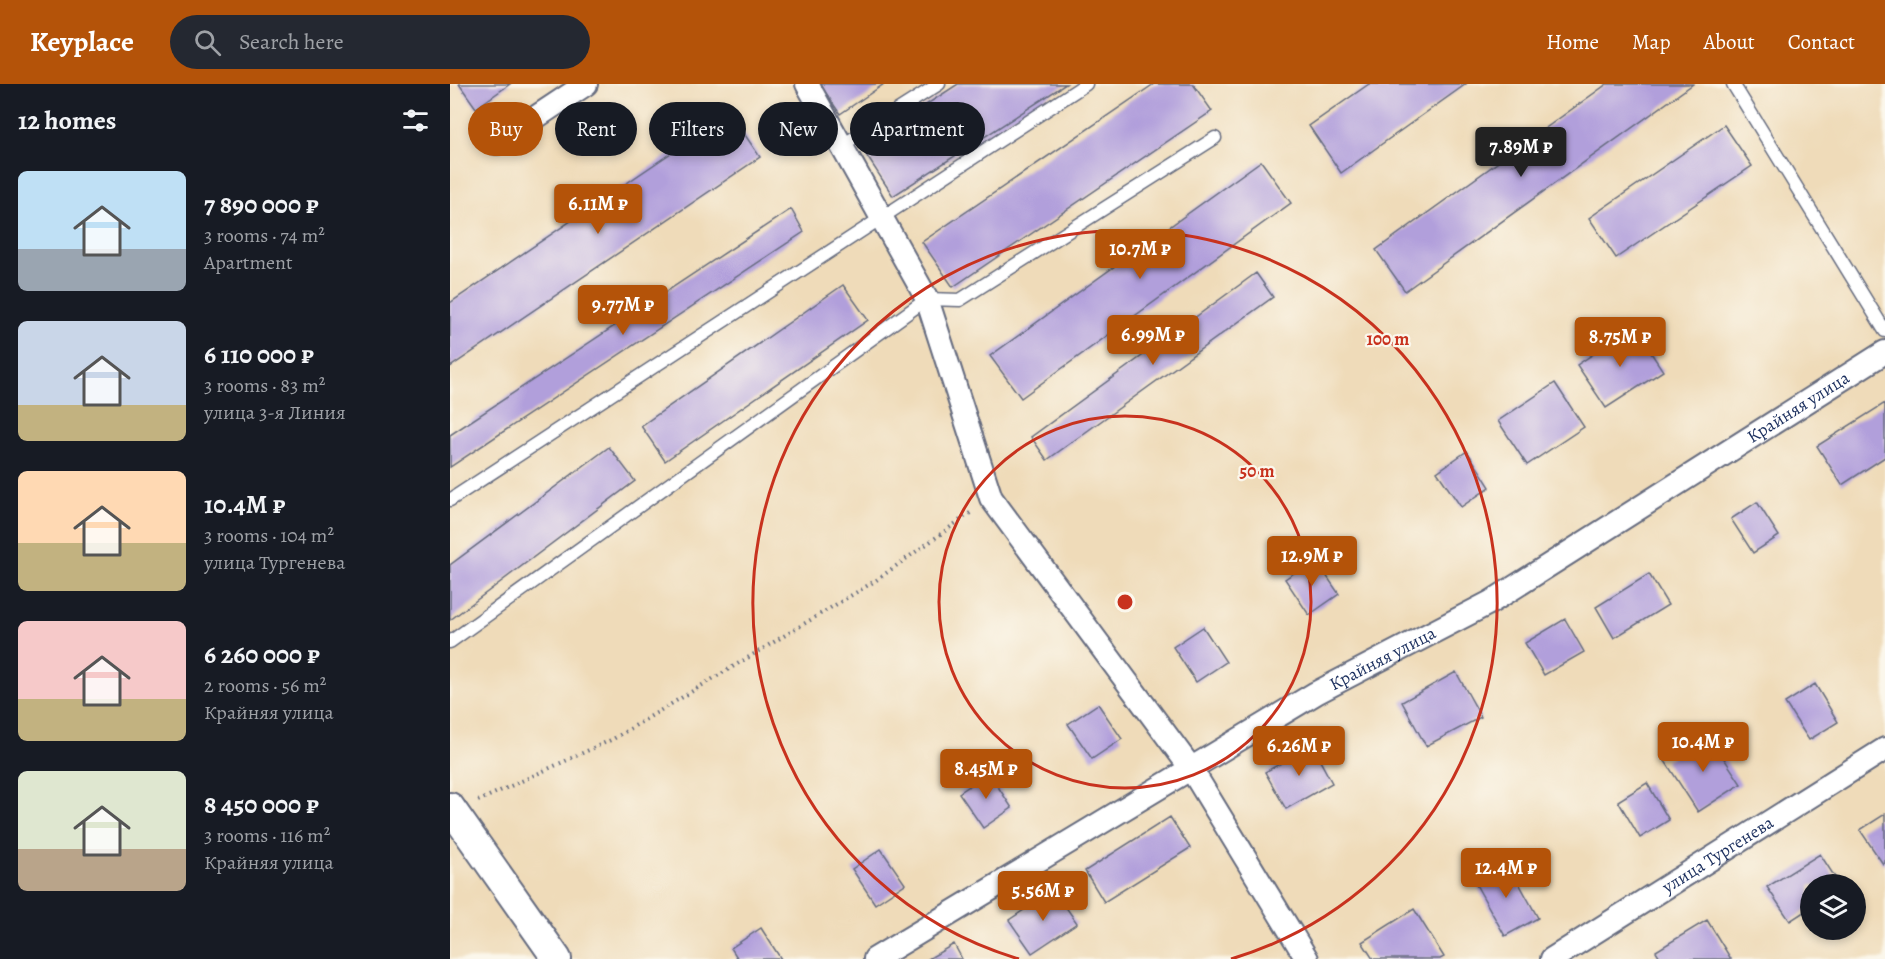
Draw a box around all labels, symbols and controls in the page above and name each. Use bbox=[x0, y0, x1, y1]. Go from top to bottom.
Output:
search box bbox=[170, 15, 590, 69]
text: Keyplace bbox=[30, 23, 134, 61]
icon: search bbox=[191, 26, 224, 59]
text: Search here bbox=[239, 27, 344, 57]
text: Home bbox=[1546, 28, 1599, 56]
text: Map bbox=[1632, 28, 1670, 56]
text: About bbox=[1703, 28, 1755, 56]
text: Contact bbox=[1788, 28, 1855, 56]
chip: Buy bbox=[468, 102, 543, 156]
chip: Rent bbox=[555, 102, 637, 156]
chip: Filters bbox=[649, 102, 746, 156]
chip: New bbox=[758, 102, 838, 156]
chip: Apartment bbox=[850, 102, 985, 156]
text: 12 homes bbox=[18, 103, 116, 138]
icon: filters bbox=[399, 104, 432, 137]
pin: 7.89M ₽ bbox=[1466, 127, 1576, 178]
text: 7.89M ₽ bbox=[1489, 133, 1553, 160]
pin: 6.11M ₽ bbox=[543, 184, 653, 235]
text: 7 890 000 ₽ bbox=[204, 187, 319, 222]
text: 6.11M ₽ bbox=[568, 190, 628, 217]
icon: home bbox=[66, 195, 138, 267]
text: 3 rooms · 74 m² bbox=[204, 222, 325, 249]
pin: 10.7M ₽ bbox=[1085, 229, 1195, 280]
text: 10.7M ₽ bbox=[1109, 235, 1171, 262]
text: Apartment bbox=[204, 249, 293, 276]
pin: 9.77M ₽ bbox=[568, 285, 678, 336]
text: 9.77M ₽ bbox=[592, 291, 654, 318]
pin: 6.99M ₽ bbox=[1098, 315, 1208, 366]
pin: 8.75M ₽ bbox=[1565, 317, 1675, 368]
text: 6.99M ₽ bbox=[1121, 321, 1185, 348]
text: 8.75M ₽ bbox=[1589, 323, 1651, 350]
text: 100 m bbox=[1367, 327, 1409, 351]
text: 6 110 000 ₽ bbox=[204, 337, 314, 372]
icon: home bbox=[66, 345, 138, 417]
street label: Крайняя улица bbox=[1742, 365, 1855, 449]
text: 3 rooms · 83 m² bbox=[204, 372, 325, 399]
text: улица 3-я Линия bbox=[204, 399, 346, 426]
text: 50 m bbox=[1240, 459, 1274, 483]
text: 10.4M ₽ bbox=[204, 487, 285, 522]
icon: home bbox=[66, 495, 138, 567]
text: 3 rooms · 104 m² bbox=[204, 522, 334, 549]
pin: 12.9M ₽ bbox=[1257, 536, 1367, 587]
text: 12.9M ₽ bbox=[1281, 542, 1343, 569]
text: улица Тургенева bbox=[204, 549, 345, 576]
centre of rings bbox=[1115, 592, 1135, 612]
street label: Крайняя улица bbox=[1325, 620, 1441, 696]
text: 6 260 000 ₽ bbox=[204, 637, 320, 672]
icon: home bbox=[66, 645, 138, 717]
text: 2 rooms · 56 m² bbox=[204, 672, 326, 699]
text: Крайняя улица bbox=[204, 699, 334, 726]
pin: 10.4M ₽ bbox=[1648, 722, 1758, 773]
pin: 6.26M ₽ bbox=[1244, 726, 1354, 777]
text: 10.4M ₽ bbox=[1672, 728, 1734, 755]
text: 6.26M ₽ bbox=[1267, 732, 1331, 759]
pin: 8.45M ₽ bbox=[931, 749, 1041, 800]
text: 8.45M ₽ bbox=[954, 755, 1018, 782]
text: 8 450 000 ₽ bbox=[204, 787, 319, 822]
icon: home bbox=[66, 795, 138, 867]
street label: улица Тургенева bbox=[1657, 810, 1779, 899]
text: 3 rooms · 116 m² bbox=[204, 822, 330, 849]
pin: 12.4M ₽ bbox=[1451, 848, 1561, 899]
text: Крайняя улица bbox=[204, 849, 334, 876]
text: 12.4M ₽ bbox=[1475, 854, 1537, 881]
pin: 5.56M ₽ bbox=[988, 871, 1098, 922]
map controls bbox=[1800, 874, 1866, 940]
button: layers bbox=[1800, 874, 1866, 940]
text: 5.56M ₽ bbox=[1012, 877, 1074, 904]

